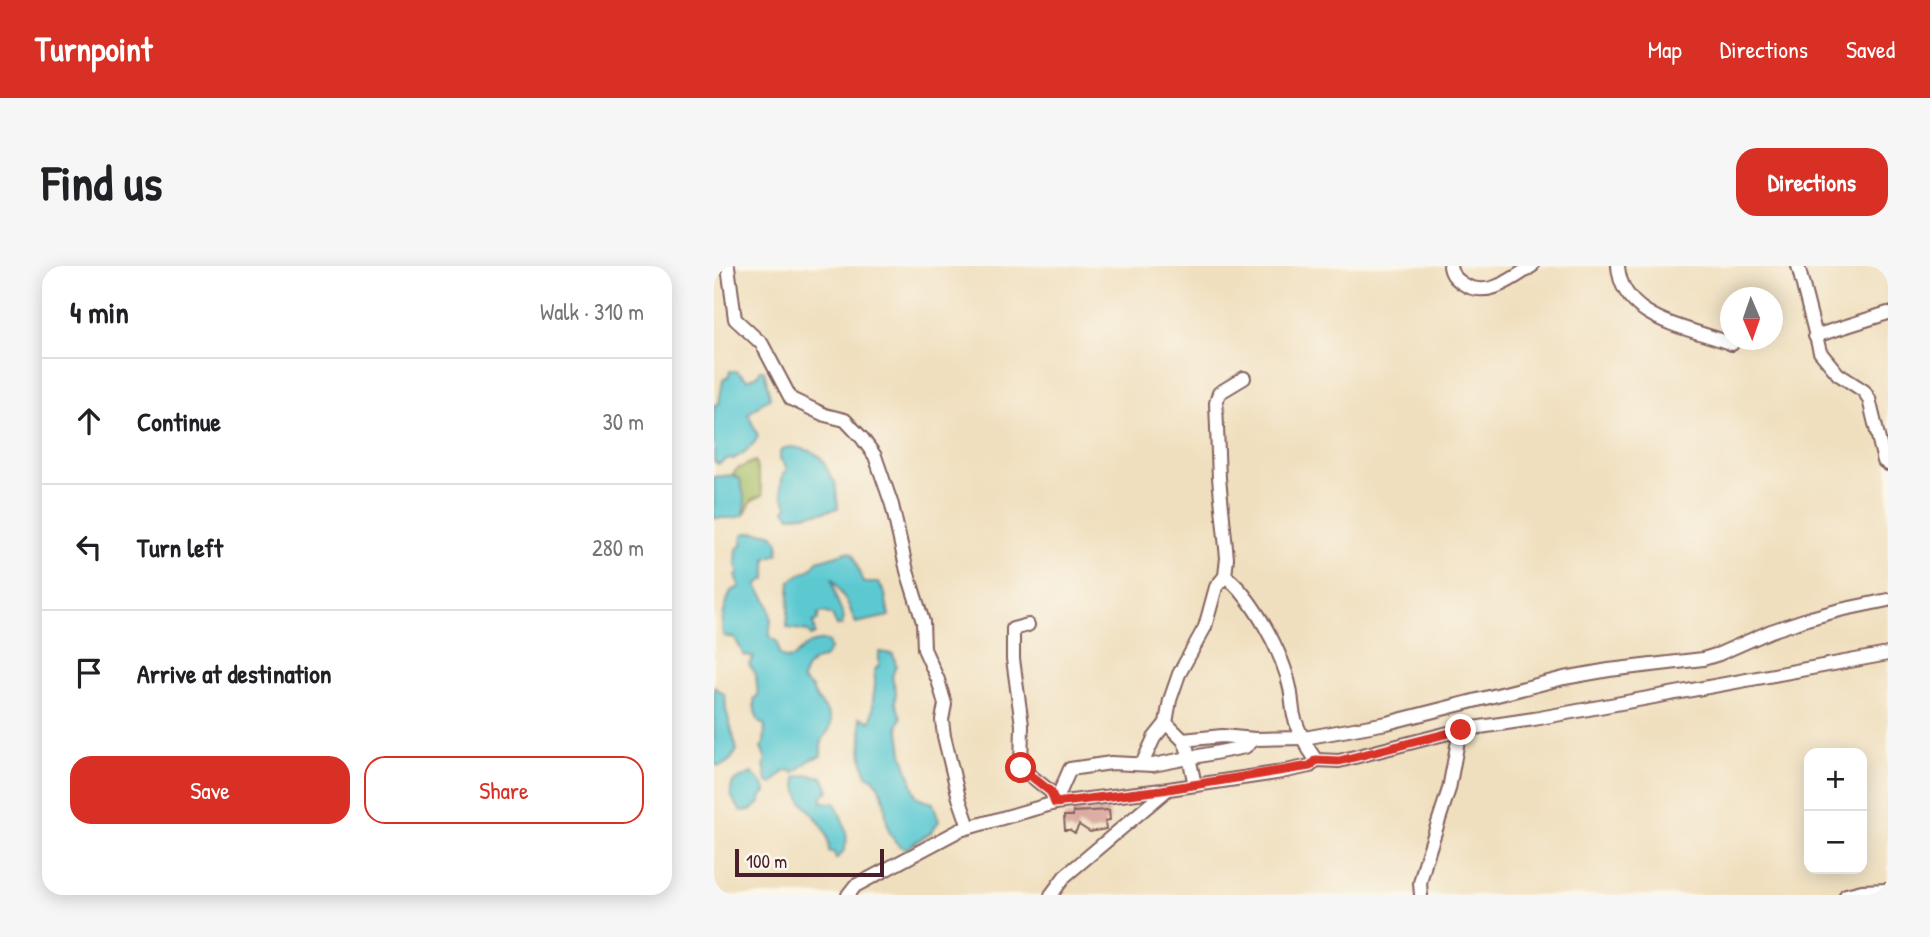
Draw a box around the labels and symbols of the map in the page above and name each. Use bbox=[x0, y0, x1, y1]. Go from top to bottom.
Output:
north arrow bbox=[1720, 287, 1783, 350]
route end bbox=[1445, 714, 1476, 745]
route start bbox=[1005, 752, 1036, 783]
scale bar bbox=[735, 846, 884, 878]

